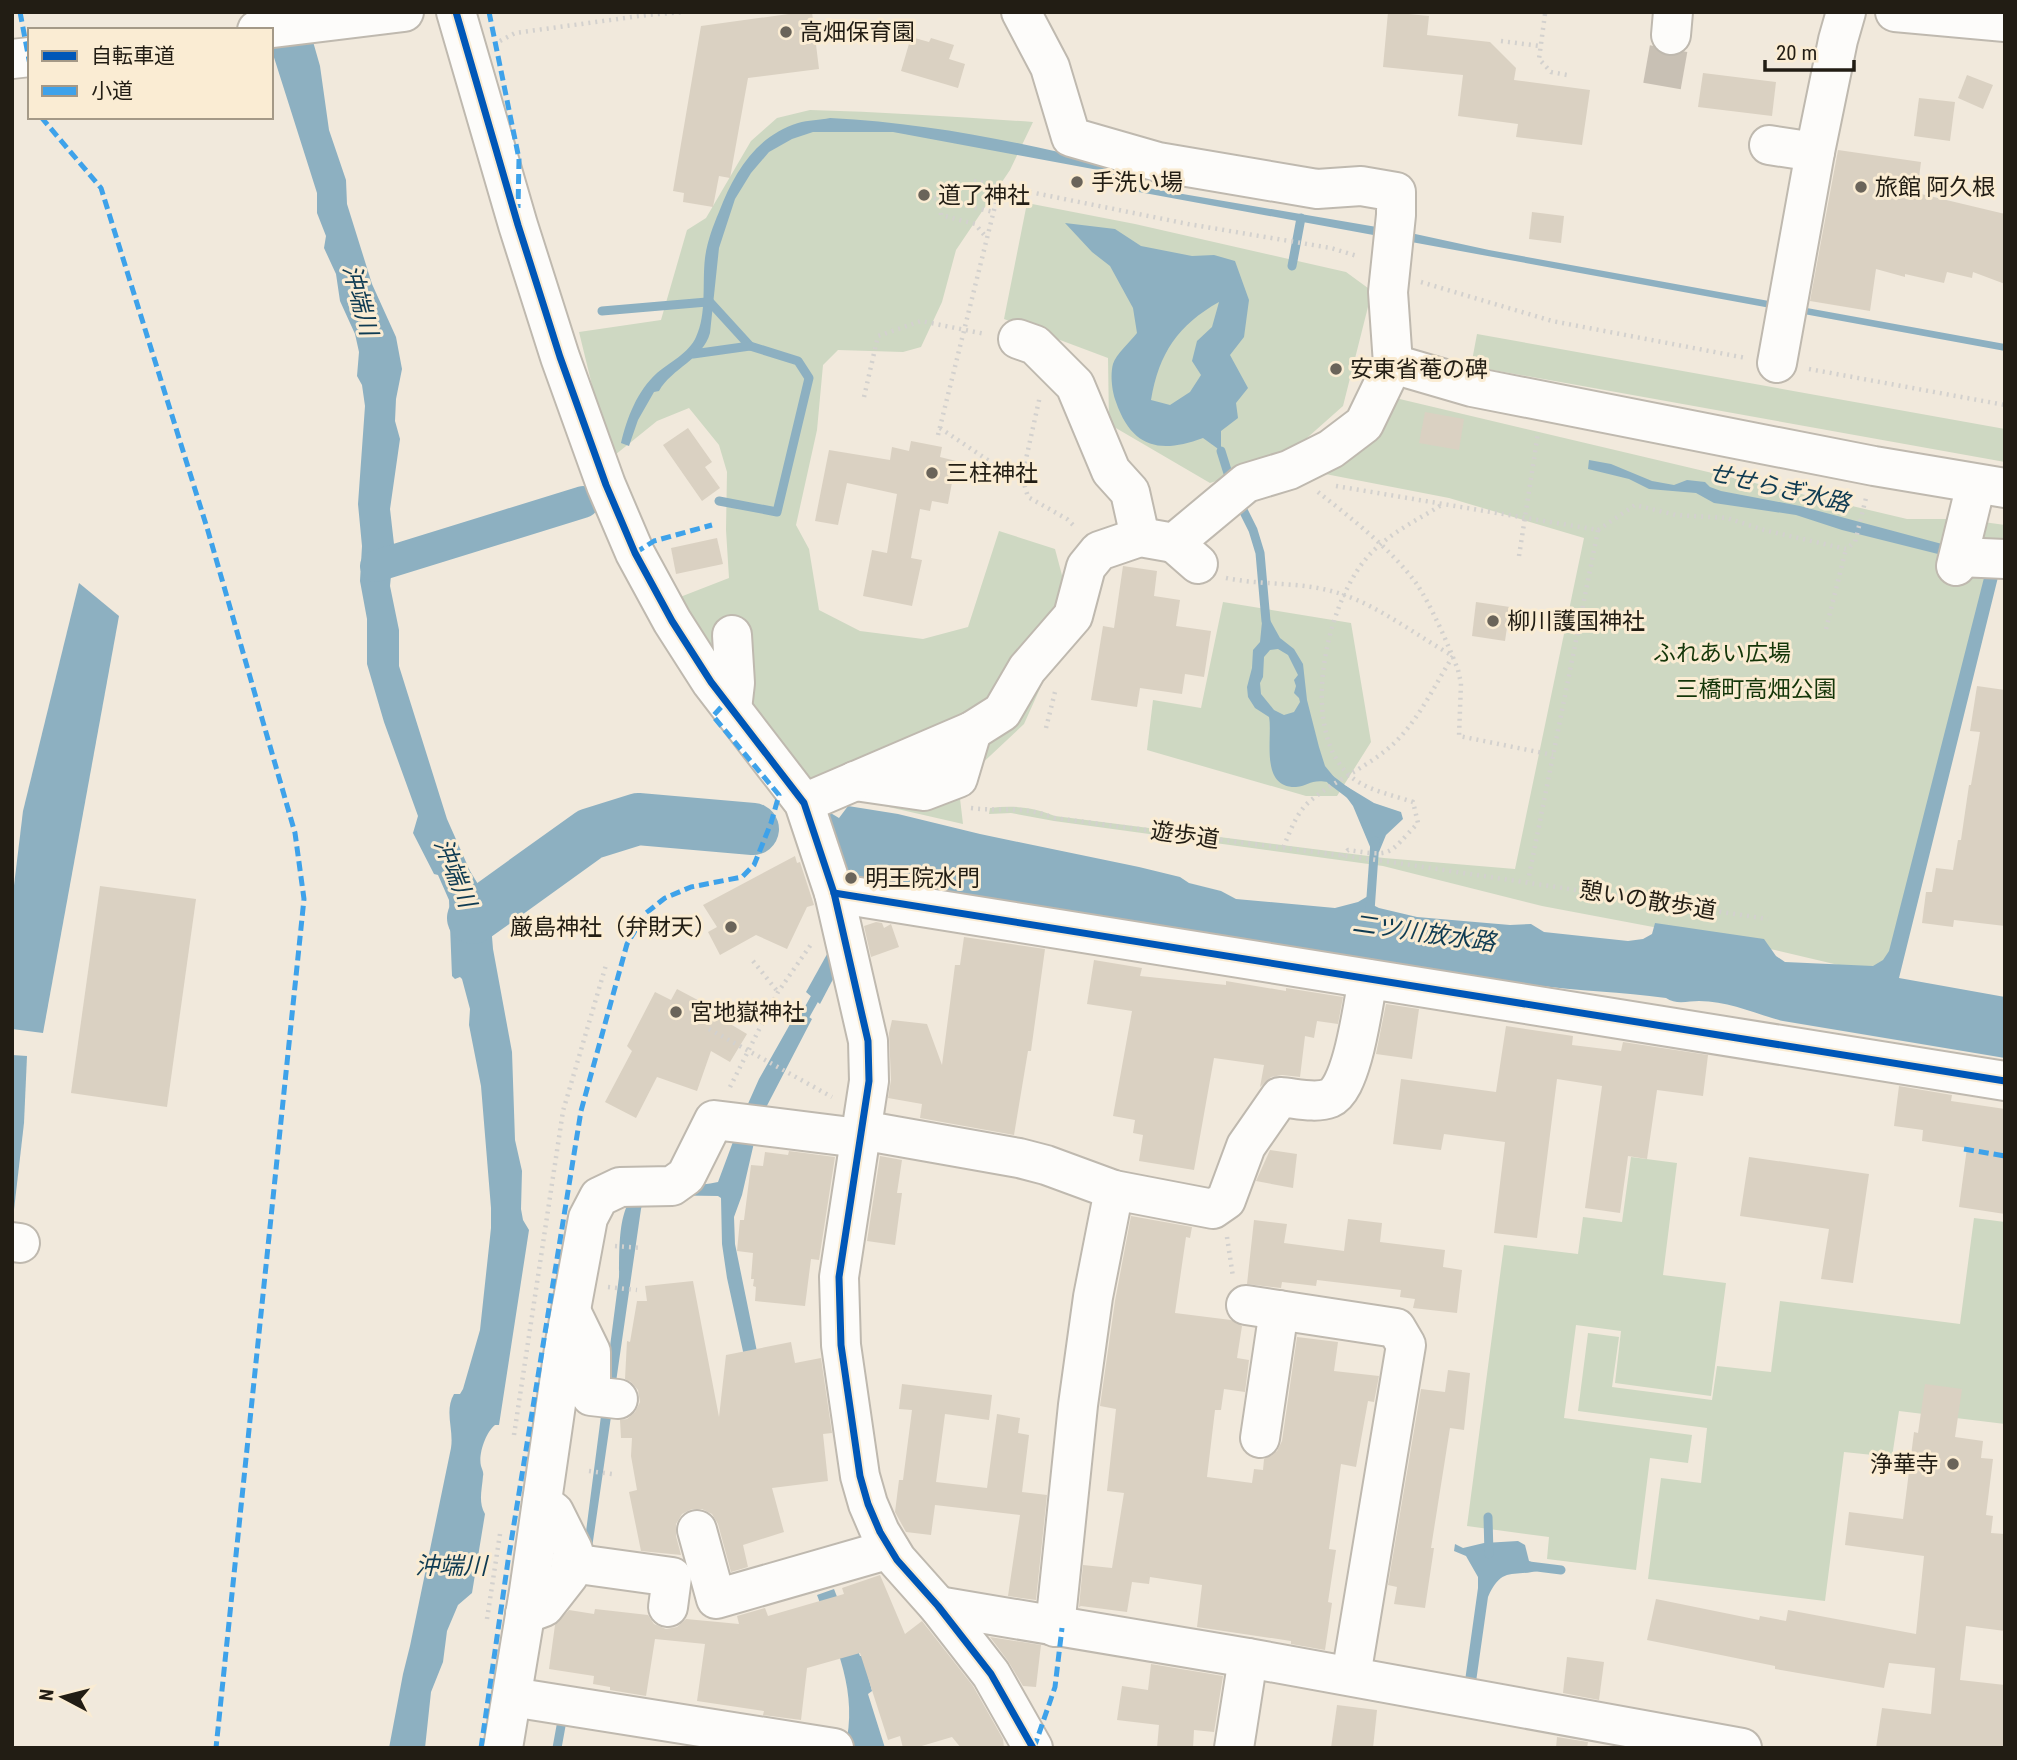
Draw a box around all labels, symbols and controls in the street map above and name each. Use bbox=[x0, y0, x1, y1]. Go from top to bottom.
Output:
place label: 高畑保育園 bbox=[800, 19, 915, 46]
marker: 高畑保育園 bbox=[778, 24, 794, 40]
legend bbox=[28, 28, 273, 119]
scale bar bbox=[1765, 28, 1854, 72]
text: 20 m bbox=[1776, 41, 1817, 65]
text: 自転車道 bbox=[91, 44, 175, 68]
text: 小道 bbox=[91, 79, 133, 103]
place label: 手洗い場 bbox=[1091, 169, 1183, 196]
marker: 手洗い場 bbox=[1069, 174, 1085, 190]
place label: 旅館 阿久根 bbox=[1875, 174, 1995, 201]
marker: 旅館 阿久根 bbox=[1853, 179, 1869, 195]
place label: 道了神社 bbox=[938, 182, 1030, 209]
marker: 道了神社 bbox=[916, 187, 932, 203]
water label: 沖端川 bbox=[337, 262, 384, 341]
place label: 安東省菴の碑 bbox=[1350, 356, 1488, 383]
marker: 安東省菴の碑 bbox=[1328, 361, 1344, 377]
water label: せせらぎ水路 bbox=[1706, 458, 1854, 518]
place label: 三柱神社 bbox=[946, 460, 1038, 487]
marker: 三柱神社 bbox=[924, 465, 940, 481]
place label: 柳川護国神社 bbox=[1507, 608, 1645, 635]
marker: 柳川護国神社 bbox=[1485, 613, 1501, 629]
park label: ふれあい広場 bbox=[1653, 640, 1791, 667]
park label: 三橋町高畑公園 bbox=[1676, 676, 1837, 703]
street label: 遊歩道 bbox=[1149, 817, 1221, 854]
water label: 沖端川 bbox=[429, 834, 483, 914]
place label: 明王院水門 bbox=[865, 865, 980, 892]
marker: 明王院水門 bbox=[843, 870, 859, 886]
street label: 憩いの散歩道 bbox=[1578, 876, 1718, 925]
water label: 二ツ川放水路 bbox=[1351, 909, 1499, 957]
place label: 厳島神社（弁財天） bbox=[510, 914, 717, 941]
marker: 厳島神社（弁財天） bbox=[723, 919, 739, 935]
place label: 宮地嶽神社 bbox=[690, 999, 805, 1026]
marker: 宮地嶽神社 bbox=[668, 1004, 684, 1020]
place label: 浄華寺 bbox=[1870, 1451, 1939, 1478]
marker: 浄華寺 bbox=[1945, 1456, 1961, 1472]
water label: 沖端川 bbox=[415, 1552, 490, 1580]
north arrow bbox=[28, 1662, 98, 1732]
text: N bbox=[34, 1688, 59, 1702]

